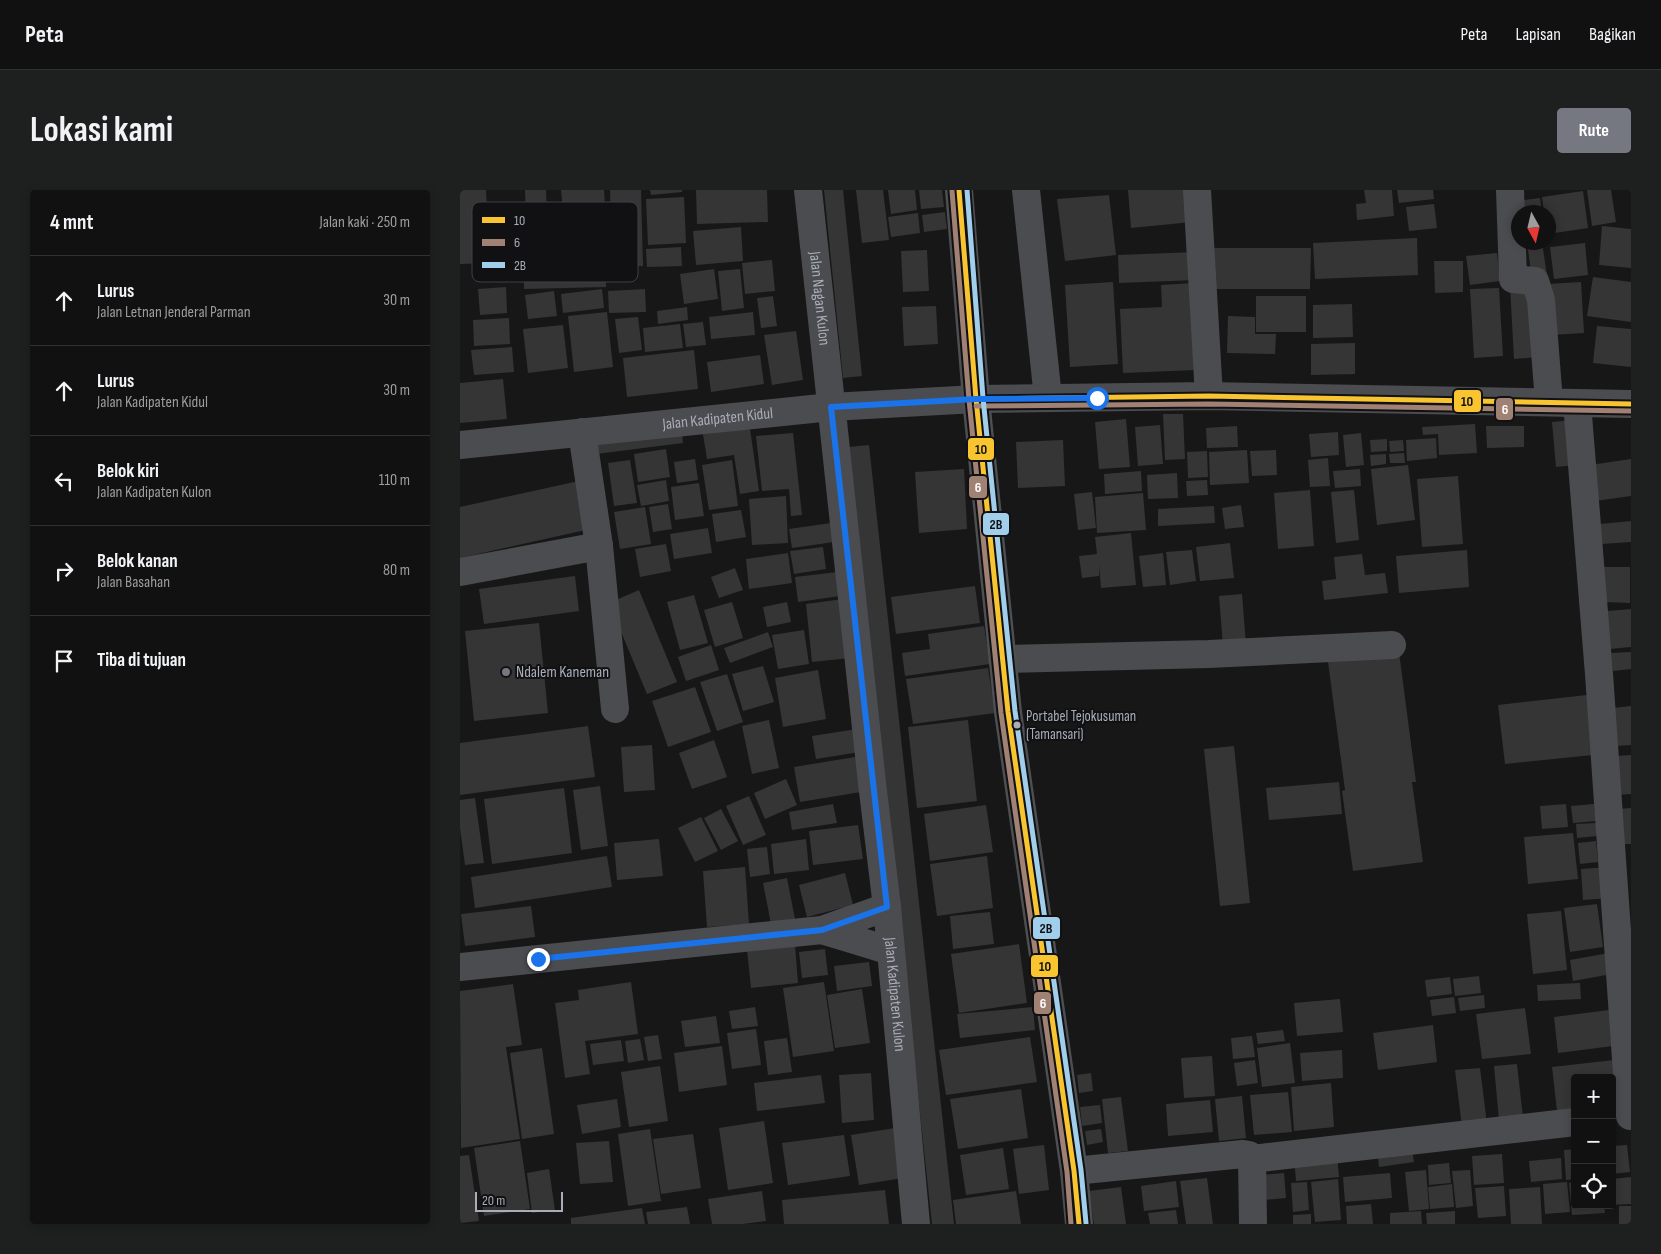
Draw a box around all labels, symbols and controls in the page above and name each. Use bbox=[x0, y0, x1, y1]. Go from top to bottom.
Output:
text: Peta bbox=[25, 20, 64, 49]
text: Peta bbox=[1460, 24, 1488, 45]
text: Lapisan bbox=[1516, 24, 1561, 45]
text: Bagikan bbox=[1589, 24, 1636, 45]
button: Rute bbox=[1557, 108, 1631, 153]
text: Lokasi kami bbox=[30, 109, 173, 152]
legend bbox=[472, 202, 638, 282]
north arrow bbox=[1511, 205, 1556, 250]
text: 4 mnt bbox=[50, 210, 93, 235]
text: 10 bbox=[514, 212, 525, 229]
text: Jalan kaki · 250 m bbox=[319, 213, 410, 232]
text: 6 bbox=[514, 234, 520, 251]
street label: Jalan Nagan Kulon bbox=[805, 249, 834, 346]
text: 2B bbox=[514, 257, 526, 274]
text: Lurus bbox=[97, 280, 134, 303]
icon: ahead bbox=[50, 287, 78, 315]
text: 30 m bbox=[383, 291, 410, 310]
text: Jalan Letnan Jenderal Parman bbox=[97, 303, 251, 322]
text: Lurus bbox=[97, 370, 134, 393]
icon: ahead bbox=[50, 377, 78, 405]
text: 30 m bbox=[383, 381, 410, 400]
route start bbox=[1086, 387, 1109, 410]
line badge: 10 bbox=[1453, 389, 1482, 413]
text: Jalan Kadipaten Kidul bbox=[97, 393, 208, 412]
text: 10 bbox=[1461, 393, 1473, 410]
line badge: 6 bbox=[1495, 397, 1514, 421]
text: 6 bbox=[1502, 401, 1509, 418]
street label: Jalan Kadipaten Kidul bbox=[660, 404, 774, 434]
line badge: 10 bbox=[967, 437, 995, 461]
text: 10 bbox=[975, 441, 987, 458]
text: Belok kiri bbox=[97, 460, 159, 483]
icon: left bbox=[50, 467, 78, 495]
text: 110 m bbox=[379, 471, 410, 490]
line badge: 6 bbox=[968, 475, 988, 499]
text: 6 bbox=[975, 479, 982, 496]
text: Jalan Kadipaten Kulon bbox=[97, 483, 211, 502]
line badge: 2B bbox=[982, 512, 1010, 536]
text: 2B bbox=[990, 516, 1003, 533]
text: Belok kanan bbox=[97, 550, 178, 573]
icon: right bbox=[50, 557, 78, 585]
text: 80 m bbox=[383, 561, 410, 580]
text: Jalan Basahan bbox=[97, 573, 170, 592]
icon: arrive bbox=[50, 647, 78, 675]
text: Tiba di tujuan bbox=[97, 649, 186, 672]
place label: Ndalem Kaneman bbox=[516, 663, 609, 682]
marker: Ndalem Kaneman bbox=[500, 666, 512, 678]
place label: Portabel Tejokusuman (Tamansari) bbox=[1026, 707, 1136, 744]
marker: Portabel Tejokusuman (Tamansari) bbox=[1012, 720, 1022, 730]
line badge: 2B bbox=[1032, 916, 1061, 940]
text: 2B bbox=[1040, 920, 1053, 937]
street label: Jalan Kadipaten Kulon bbox=[880, 935, 910, 1052]
route end bbox=[527, 948, 550, 971]
line badge: 10 bbox=[1030, 954, 1059, 978]
text: 10 bbox=[1039, 958, 1051, 975]
line badge: 6 bbox=[1033, 991, 1052, 1015]
text: 6 bbox=[1040, 995, 1047, 1012]
map controls bbox=[1571, 1074, 1616, 1209]
button: + bbox=[1571, 1074, 1616, 1119]
button: − bbox=[1571, 1119, 1616, 1164]
button: locate bbox=[1571, 1164, 1616, 1209]
scale bar bbox=[475, 1189, 562, 1212]
text: 20 m bbox=[482, 1192, 505, 1209]

